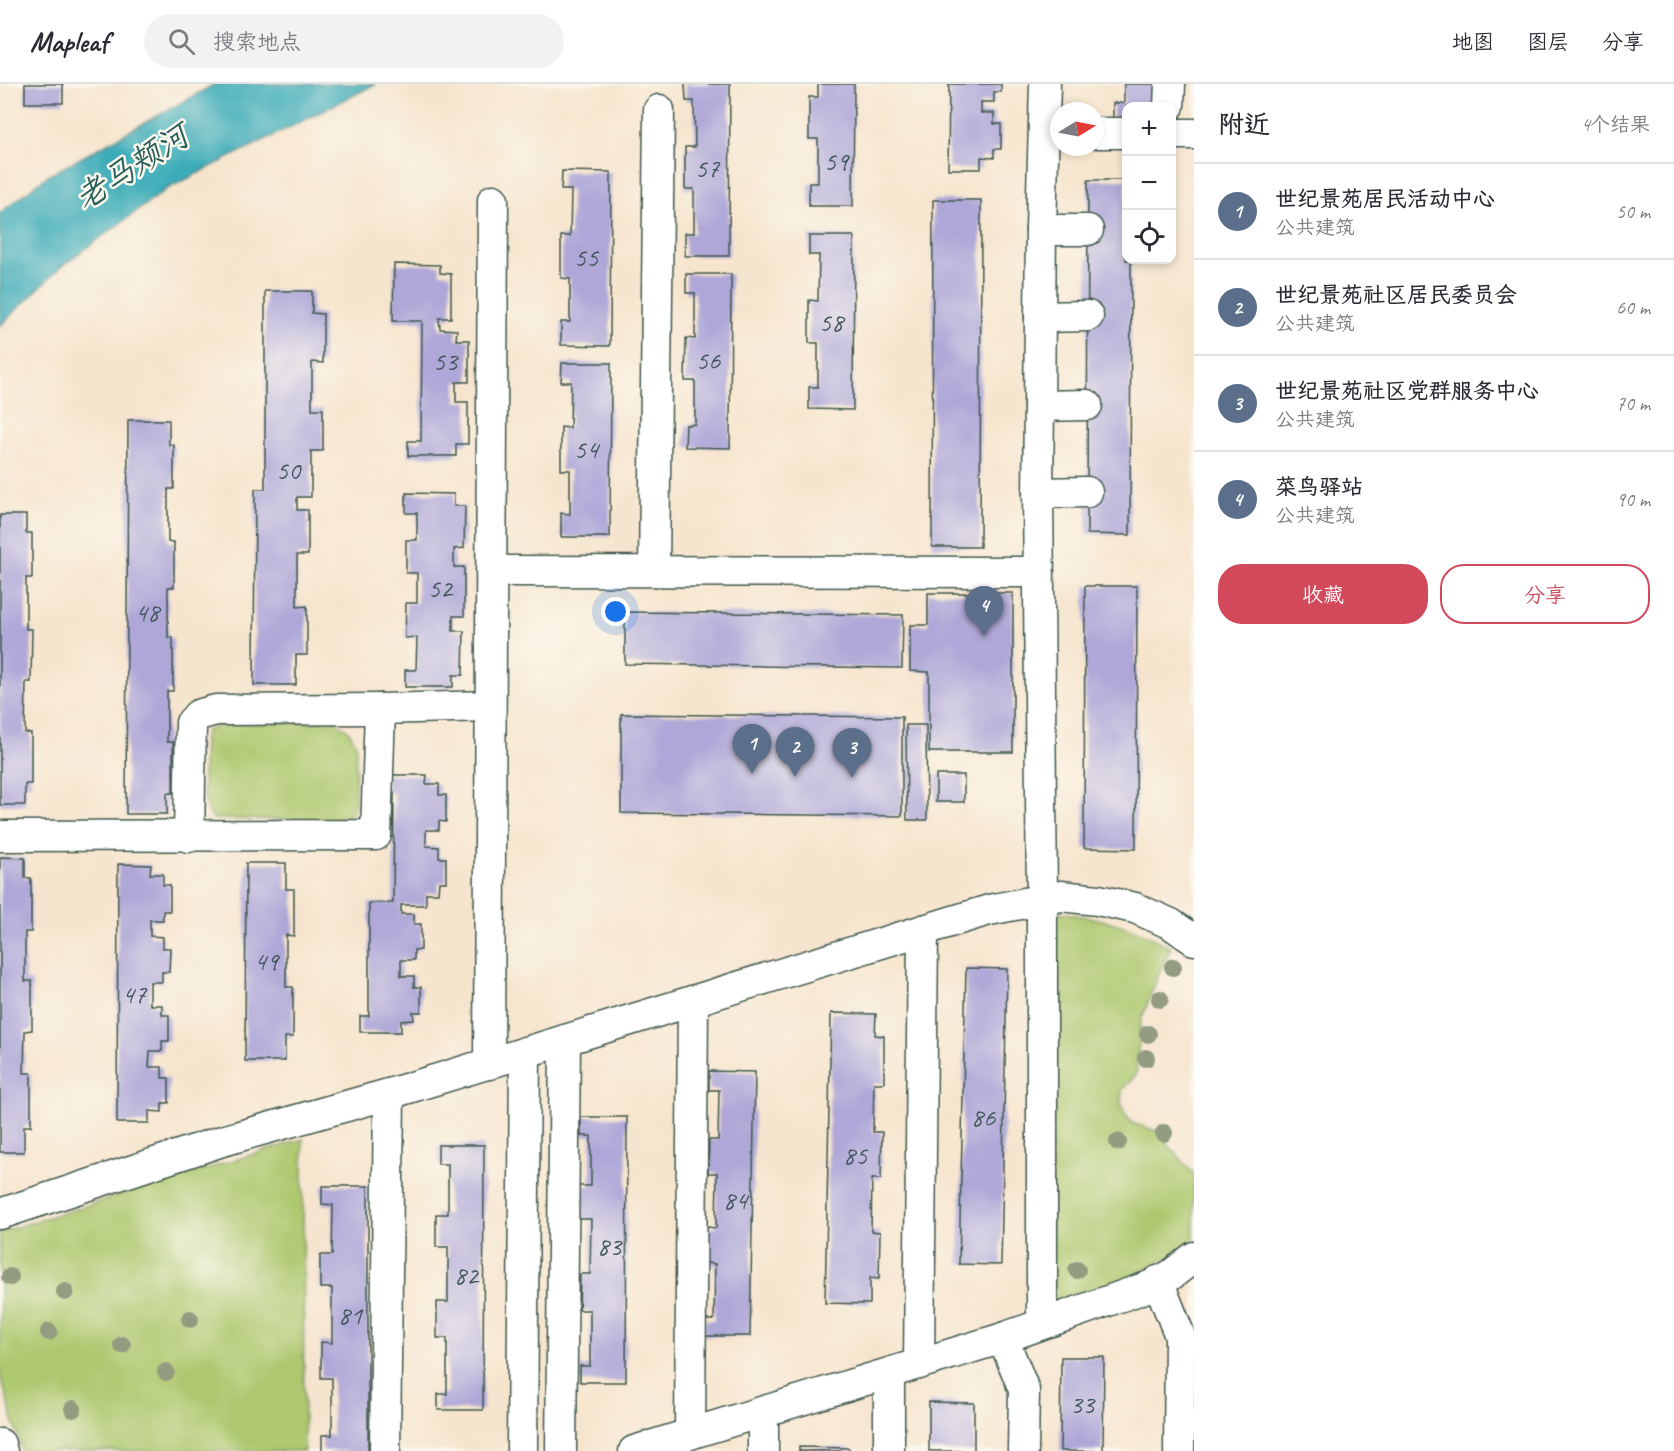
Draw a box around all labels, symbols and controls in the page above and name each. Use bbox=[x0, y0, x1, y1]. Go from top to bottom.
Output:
search box bbox=[144, 14, 564, 68]
text: Mapleaf bbox=[30, 24, 108, 59]
icon: search bbox=[165, 25, 198, 58]
text: 搜索地点 bbox=[213, 28, 301, 56]
text: 地图 bbox=[1452, 29, 1494, 55]
text: 图层 bbox=[1527, 29, 1569, 55]
text: 分享 bbox=[1602, 29, 1644, 55]
north arrow bbox=[1050, 102, 1104, 156]
map controls bbox=[1122, 102, 1176, 264]
button: + bbox=[1122, 102, 1176, 156]
text: 附近 bbox=[1218, 108, 1270, 141]
water label: 老马颊河 bbox=[67, 112, 201, 219]
text: 4个结果 bbox=[1581, 112, 1650, 137]
house number: 59 bbox=[824, 144, 850, 178]
house number: 57 bbox=[695, 151, 721, 185]
button: − bbox=[1122, 156, 1176, 210]
text: 世纪景苑居民活动中心 bbox=[1275, 185, 1495, 213]
text: 1 bbox=[1233, 199, 1242, 224]
text: 50 m bbox=[1616, 199, 1650, 224]
button: locate bbox=[1122, 210, 1176, 264]
text: 公共建筑 bbox=[1275, 215, 1355, 240]
house number: 55 bbox=[574, 240, 600, 274]
text: 世纪景苑社区居民委员会 bbox=[1275, 281, 1517, 309]
text: 2 bbox=[1233, 295, 1242, 320]
text: 60 m bbox=[1616, 295, 1650, 320]
house number: 58 bbox=[819, 305, 846, 339]
text: 公共建筑 bbox=[1275, 311, 1355, 336]
house number: 56 bbox=[696, 343, 721, 377]
house number: 53 bbox=[433, 344, 459, 378]
text: 世纪景苑社区党群服务中心 bbox=[1275, 377, 1539, 405]
text: 3 bbox=[1233, 391, 1242, 416]
text: 70 m bbox=[1616, 391, 1650, 416]
text: 公共建筑 bbox=[1275, 407, 1355, 432]
house number: 54 bbox=[574, 432, 601, 466]
house number: 50 bbox=[276, 453, 302, 487]
text: 菜鸟驿站 bbox=[1275, 473, 1363, 501]
text: 4 bbox=[1233, 487, 1242, 512]
text: 90 m bbox=[1616, 487, 1650, 512]
text: 公共建筑 bbox=[1275, 503, 1355, 528]
button: 收藏 bbox=[1218, 564, 1428, 624]
button: 分享 bbox=[1440, 564, 1650, 624]
house number: 52 bbox=[428, 571, 454, 605]
pin: 4 bbox=[964, 586, 1004, 636]
house number: 48 bbox=[135, 595, 162, 629]
your location bbox=[601, 597, 630, 626]
pin: 1 bbox=[732, 724, 771, 774]
pin: 2 bbox=[776, 728, 814, 777]
pin: 3 bbox=[832, 728, 872, 778]
house number: 49 bbox=[254, 944, 280, 978]
house number: 47 bbox=[122, 977, 148, 1011]
house number: 86 bbox=[971, 1100, 996, 1134]
house number: 85 bbox=[843, 1138, 869, 1172]
house number: 84 bbox=[723, 1183, 750, 1217]
house number: 83 bbox=[597, 1229, 623, 1263]
house number: 82 bbox=[454, 1258, 480, 1292]
house number: 81 bbox=[338, 1298, 364, 1332]
house number: 33 bbox=[1070, 1387, 1096, 1421]

